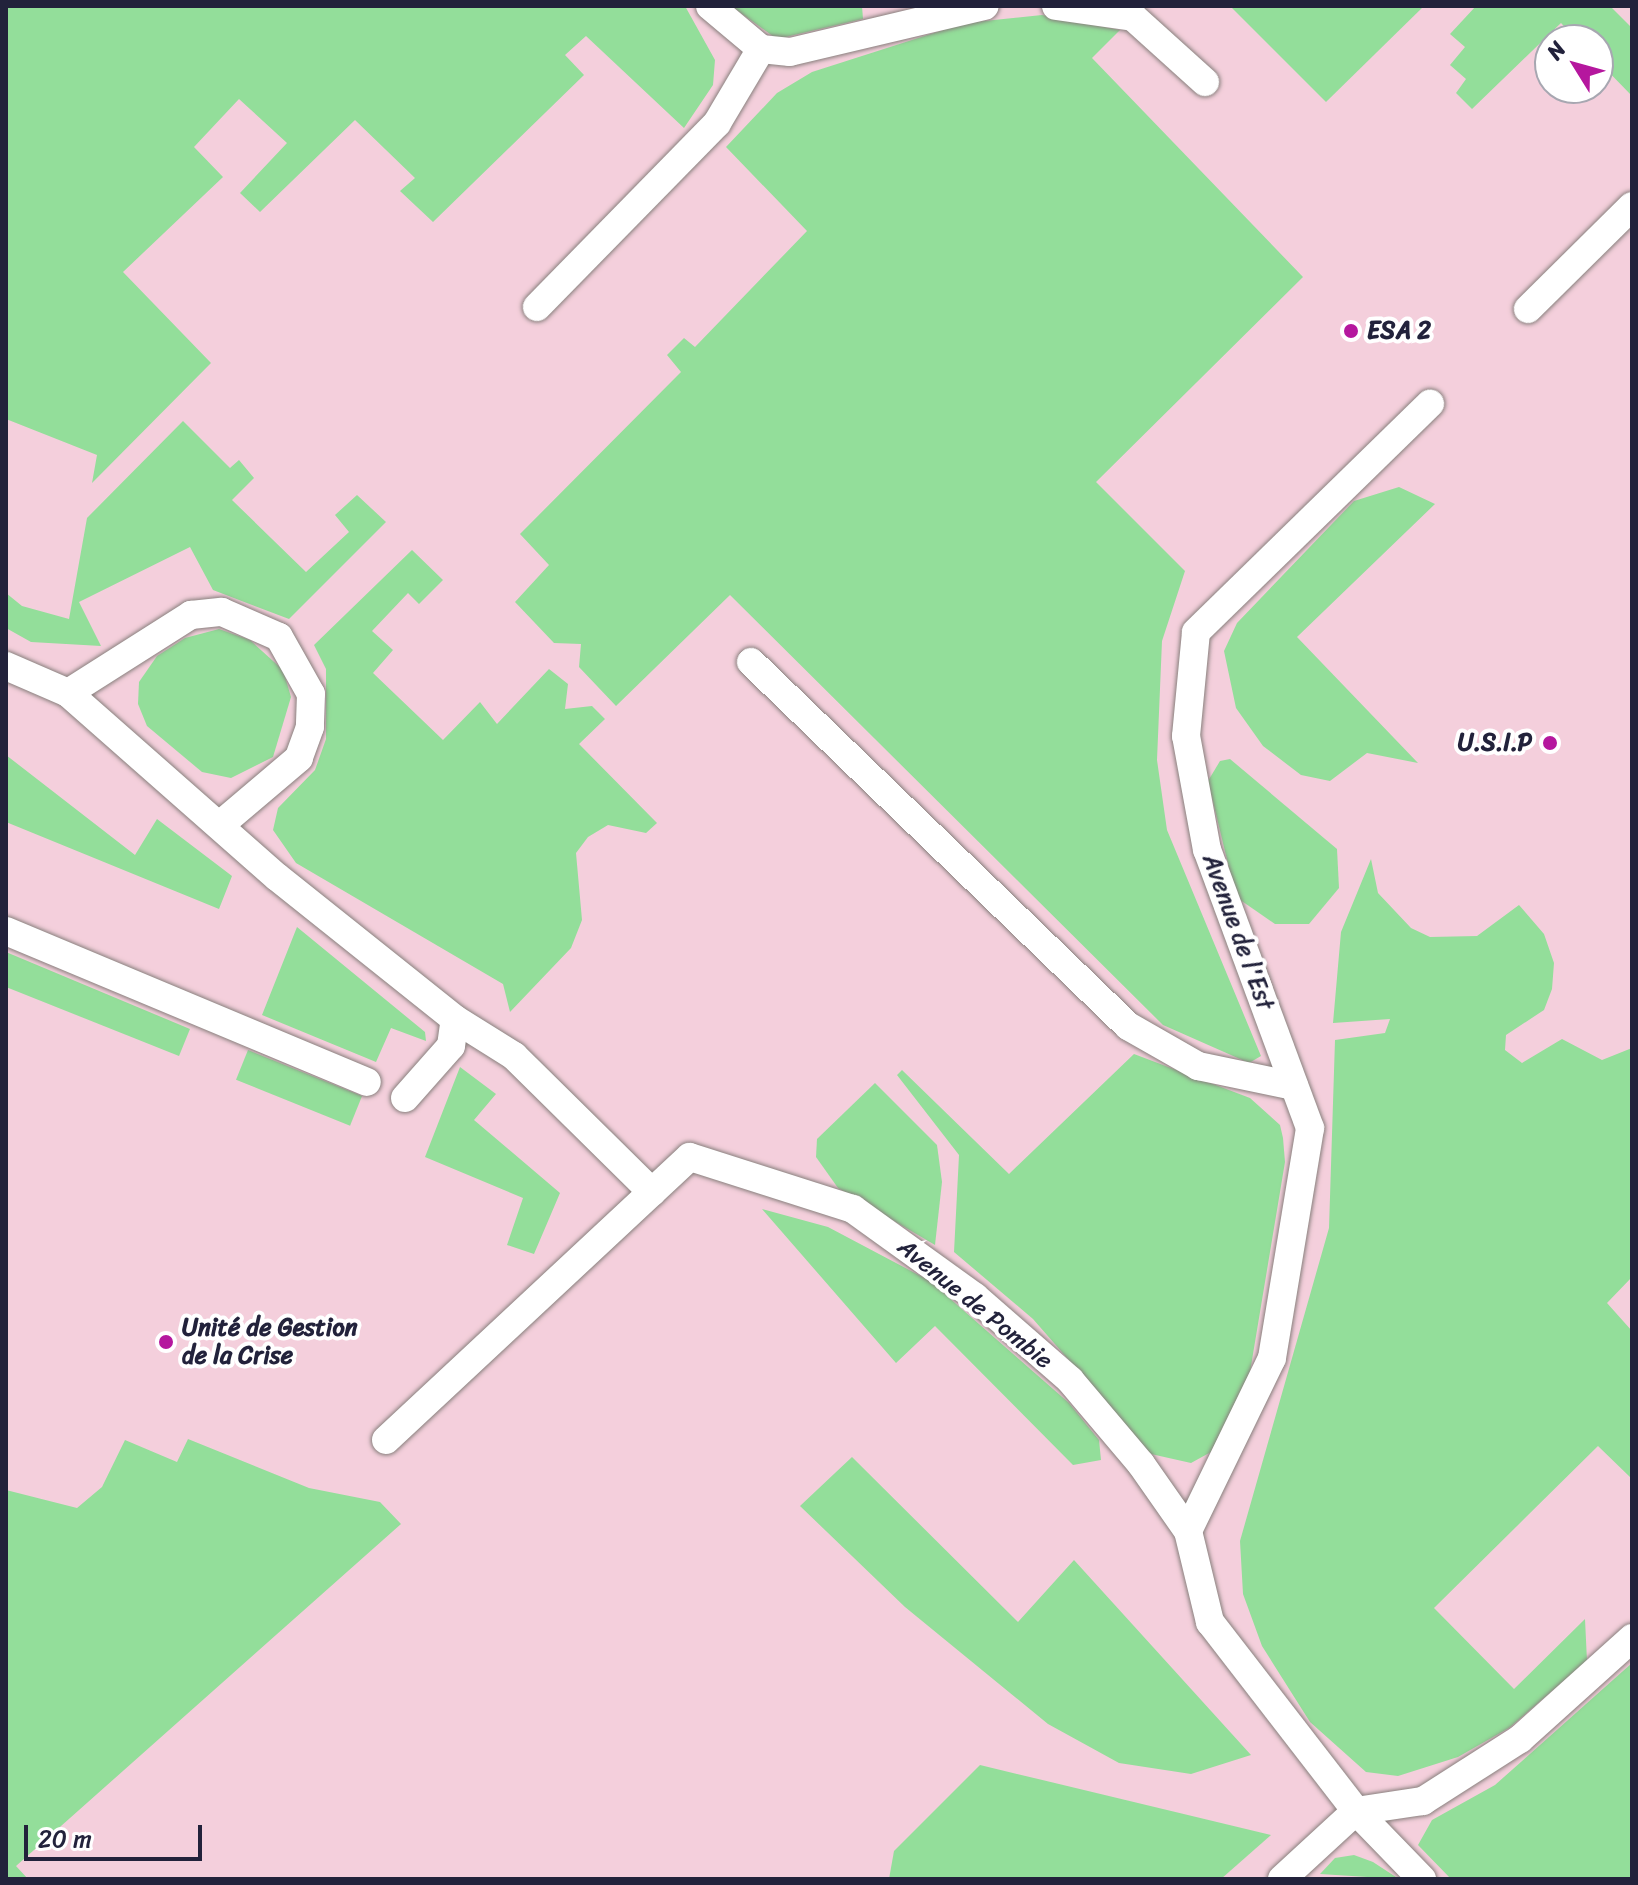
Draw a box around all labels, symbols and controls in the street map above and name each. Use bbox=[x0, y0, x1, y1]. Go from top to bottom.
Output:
north arrow bbox=[1534, 24, 1614, 104]
text: N bbox=[1536, 33, 1576, 68]
place label: ESA 2 bbox=[1367, 317, 1431, 345]
marker: ESA 2 bbox=[1342, 322, 1360, 340]
place label: U.S.I.P bbox=[1458, 729, 1532, 757]
marker: U.S.I.P bbox=[1539, 732, 1561, 754]
street label: Avenue de l'Est bbox=[1196, 850, 1280, 1014]
street label: Avenue de Pombie bbox=[892, 1233, 1058, 1375]
place label: Unité de Gestion de la Crise bbox=[182, 1314, 358, 1370]
marker: Unité de Gestion de la Crise bbox=[157, 1333, 175, 1351]
scale bar bbox=[28, 1809, 206, 1859]
text: 20 m bbox=[38, 1818, 92, 1860]

